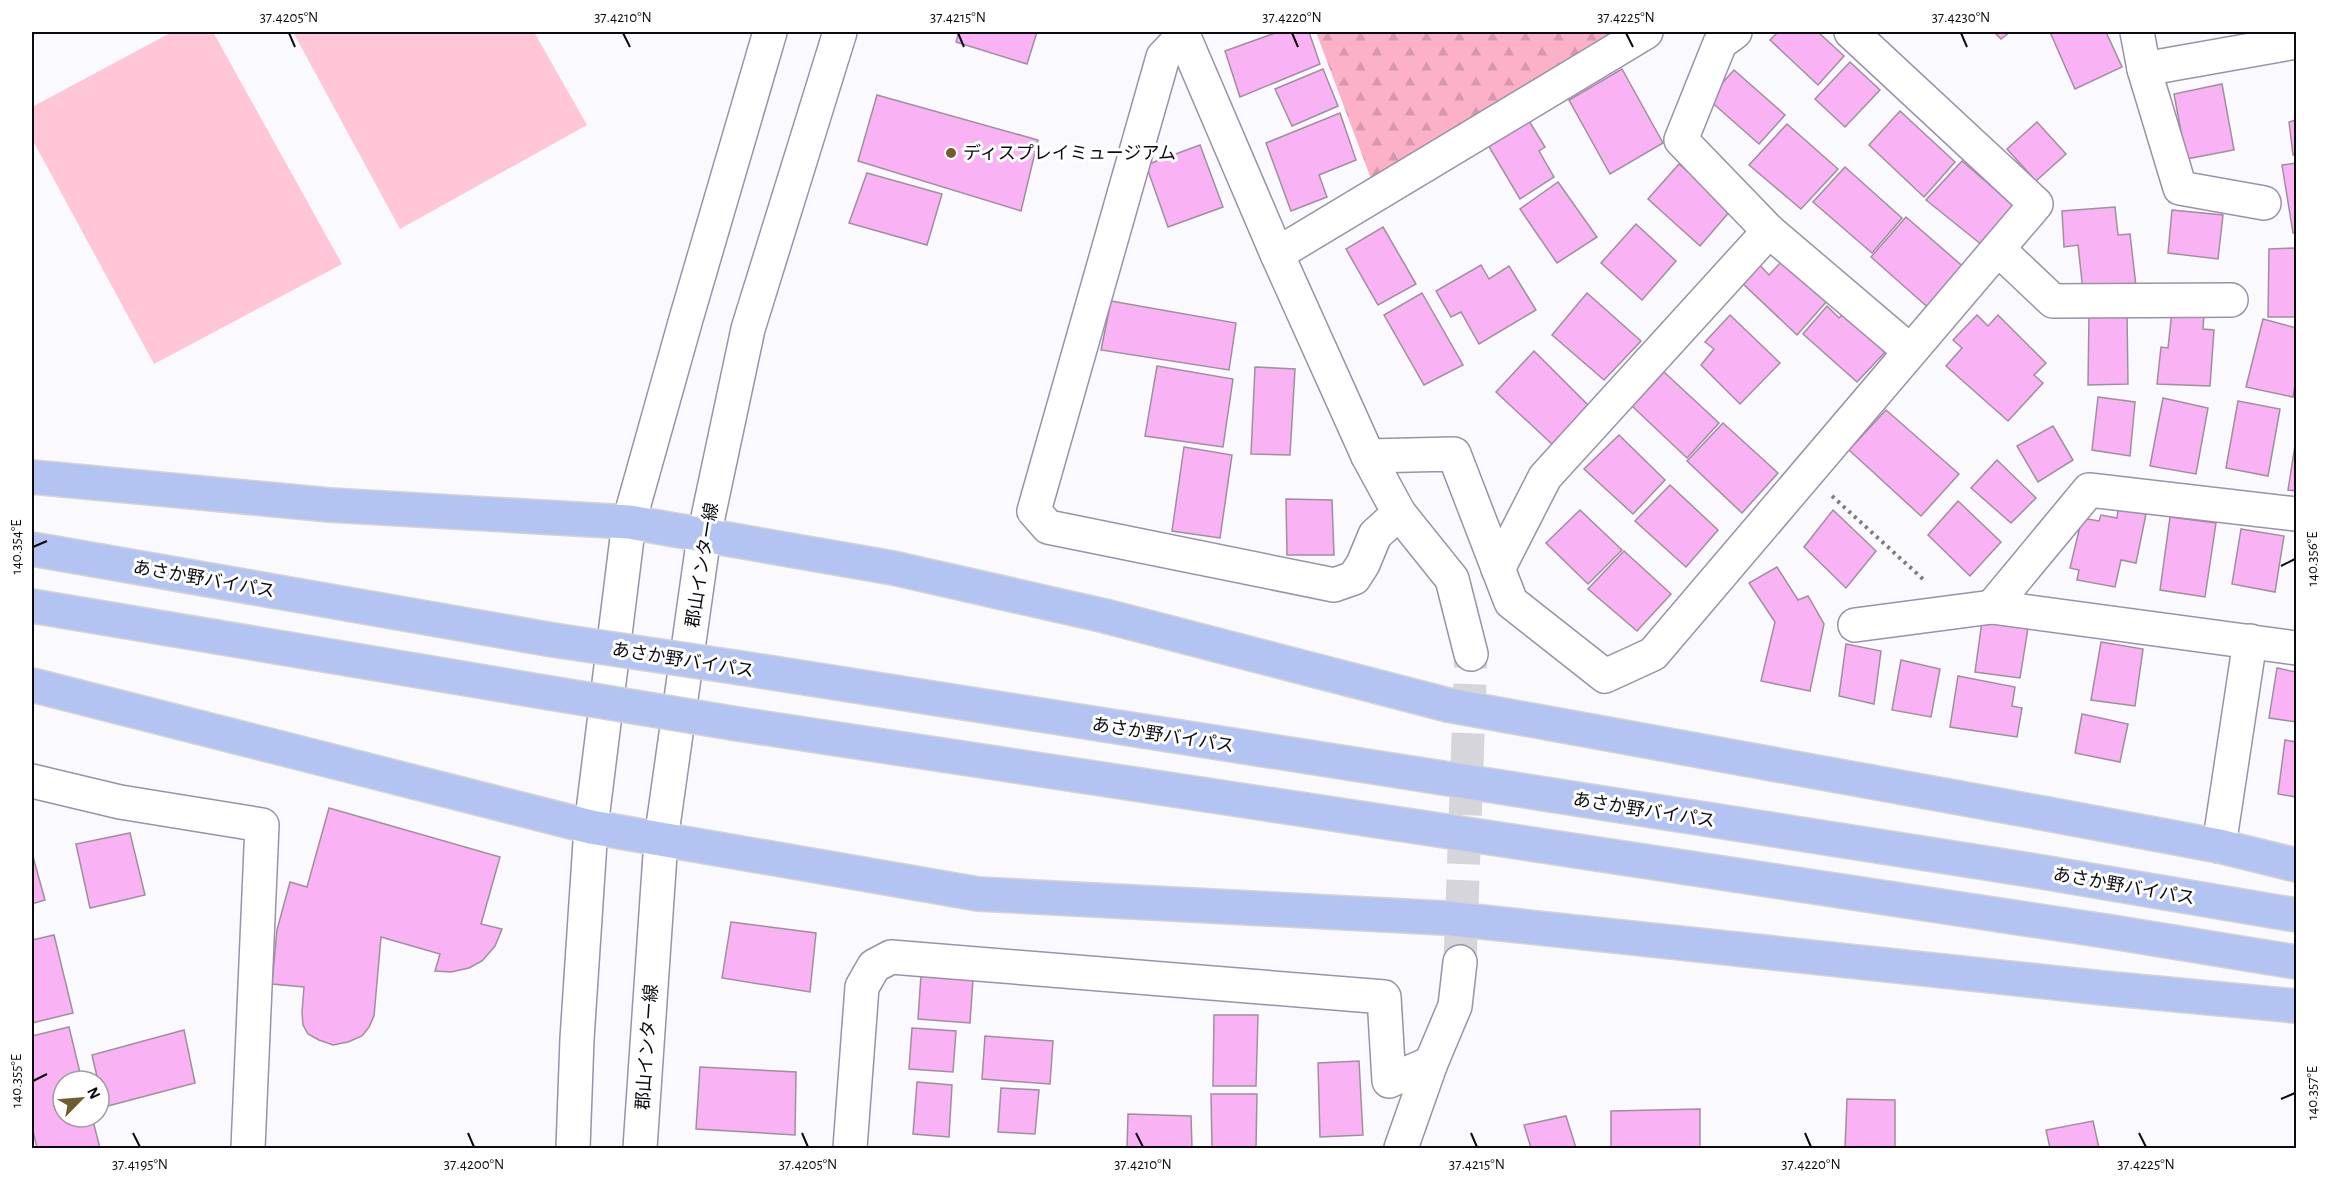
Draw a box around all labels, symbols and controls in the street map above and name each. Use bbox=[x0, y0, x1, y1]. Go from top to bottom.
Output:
text: 37.4205°N bbox=[260, 10, 318, 25]
text: 37.4210°N bbox=[594, 10, 652, 25]
text: 37.4215°N bbox=[930, 10, 986, 25]
text: 37.4220°N bbox=[1262, 10, 1322, 25]
text: 37.4225°N bbox=[1597, 10, 1655, 25]
text: 37.4230°N bbox=[1932, 10, 1990, 25]
place label: ディスプレイミュージアム bbox=[963, 143, 1176, 163]
marker: ディスプレイミュージアム bbox=[944, 146, 958, 160]
street label: 郡山インター線 bbox=[682, 501, 722, 629]
text: 140.354°E bbox=[9, 519, 24, 575]
text: 140.356°E bbox=[2305, 532, 2320, 586]
street label: あさか野バイパス bbox=[132, 558, 276, 601]
street label: あさか野バイパス bbox=[610, 640, 755, 681]
street label: あさか野バイパス bbox=[1090, 715, 1235, 756]
street label: あさか野バイパス bbox=[1571, 790, 1716, 831]
street label: あさか野バイパス bbox=[2052, 865, 2196, 908]
street label: 郡山インター線 bbox=[633, 983, 661, 1111]
text: 140.355°E bbox=[9, 1054, 24, 1108]
text: 140.357°E bbox=[2305, 1066, 2320, 1120]
north arrow bbox=[51, 1069, 111, 1129]
text: N bbox=[84, 1085, 103, 1102]
text: 37.4195°N bbox=[112, 1157, 168, 1172]
text: 37.4200°N bbox=[444, 1157, 504, 1172]
text: 37.4205°N bbox=[779, 1157, 837, 1172]
text: 37.4210°N bbox=[1114, 1157, 1172, 1172]
text: 37.4215°N bbox=[1449, 1157, 1505, 1172]
text: 37.4220°N bbox=[1781, 1157, 1841, 1172]
text: 37.4225°N bbox=[2117, 1157, 2175, 1172]

